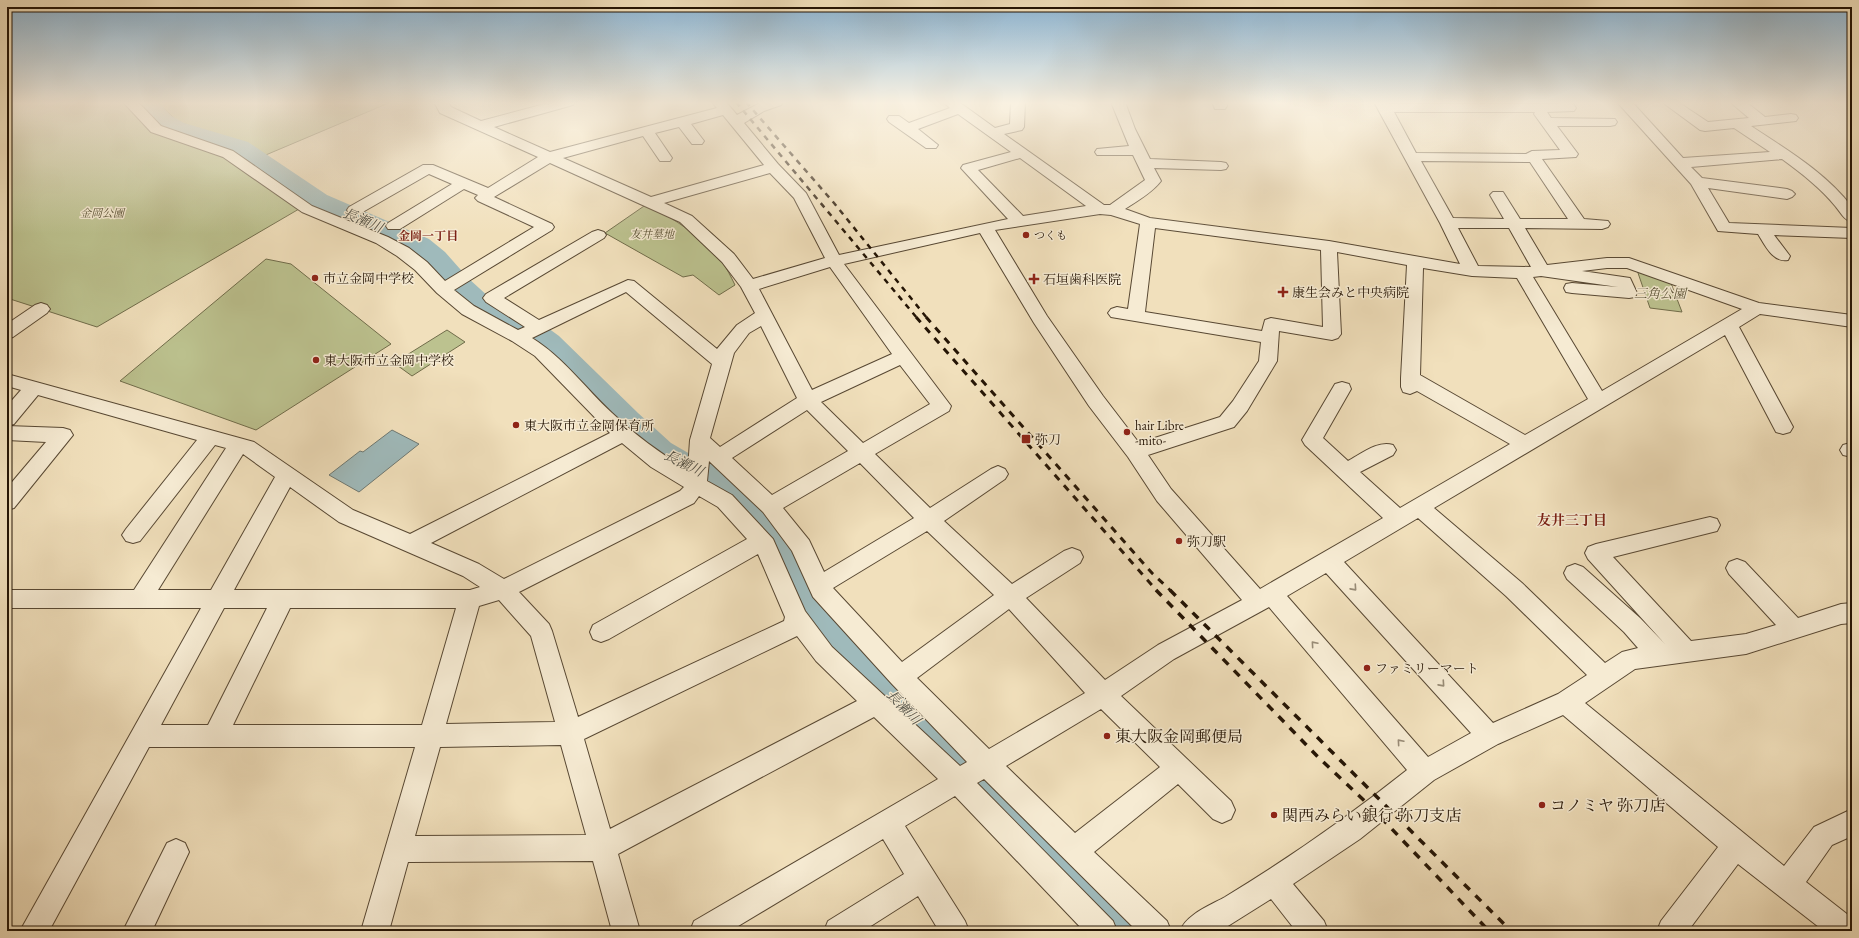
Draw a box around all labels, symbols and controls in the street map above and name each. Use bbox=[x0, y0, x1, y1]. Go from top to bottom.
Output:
water label: 長瀬川 bbox=[340, 204, 388, 237]
park label: 金岡公園 bbox=[80, 206, 126, 220]
park label: 友井墓地 bbox=[630, 227, 675, 241]
district label: 金岡一丁目 bbox=[398, 228, 458, 244]
place label: つくも bbox=[1034, 228, 1067, 242]
marker: つくも bbox=[1021, 230, 1031, 240]
place label: 市立金岡中学校 bbox=[323, 270, 414, 287]
place label: 石垣歯科医院 bbox=[1043, 271, 1121, 288]
marker: 市立金岡中学校 bbox=[310, 273, 320, 283]
marker: 石垣歯科医院 bbox=[1028, 273, 1040, 285]
place label: 康生会みと中央病院 bbox=[1292, 284, 1409, 301]
park label: 三角公園 bbox=[1634, 285, 1688, 302]
marker: 康生会みと中央病院 bbox=[1277, 286, 1289, 298]
place label: 東大阪市立金岡中学校 bbox=[324, 352, 454, 369]
marker: 東大阪市立金岡中学校 bbox=[311, 355, 321, 365]
place label: 東大阪市立金岡保育所 bbox=[524, 417, 654, 434]
place label: hair Libre -mito- bbox=[1135, 417, 1184, 449]
marker: 東大阪市立金岡保育所 bbox=[511, 420, 521, 430]
marker: hair Libre -mito- bbox=[1122, 427, 1132, 437]
place label: 弥刀 bbox=[1035, 431, 1061, 448]
marker: 弥刀 bbox=[1020, 433, 1032, 445]
water label: 長瀬川 bbox=[661, 446, 709, 481]
district label: 友井三丁目 bbox=[1537, 511, 1607, 529]
place label: 弥刀駅 bbox=[1187, 533, 1226, 550]
marker: 弥刀駅 bbox=[1174, 536, 1184, 546]
one-way arrow bbox=[1350, 584, 1357, 591]
one-way arrow bbox=[1312, 641, 1319, 649]
place label: ファミリーマート bbox=[1375, 660, 1479, 677]
marker: ファミリーマート bbox=[1362, 663, 1372, 673]
one-way arrow bbox=[1437, 679, 1445, 687]
water label: 長瀬川 bbox=[883, 686, 926, 730]
place label: 東大阪金岡郵便局 bbox=[1115, 726, 1243, 747]
marker: 東大阪金岡郵便局 bbox=[1102, 731, 1112, 741]
one-way arrow bbox=[1397, 739, 1404, 747]
place label: コノミヤ 弥刀店 bbox=[1550, 795, 1665, 816]
marker: コノミヤ 弥刀店 bbox=[1537, 800, 1547, 810]
place label: 関西みらい銀行 弥刀支店 bbox=[1282, 805, 1461, 826]
marker: 関西みらい銀行 弥刀支店 bbox=[1269, 810, 1279, 820]

